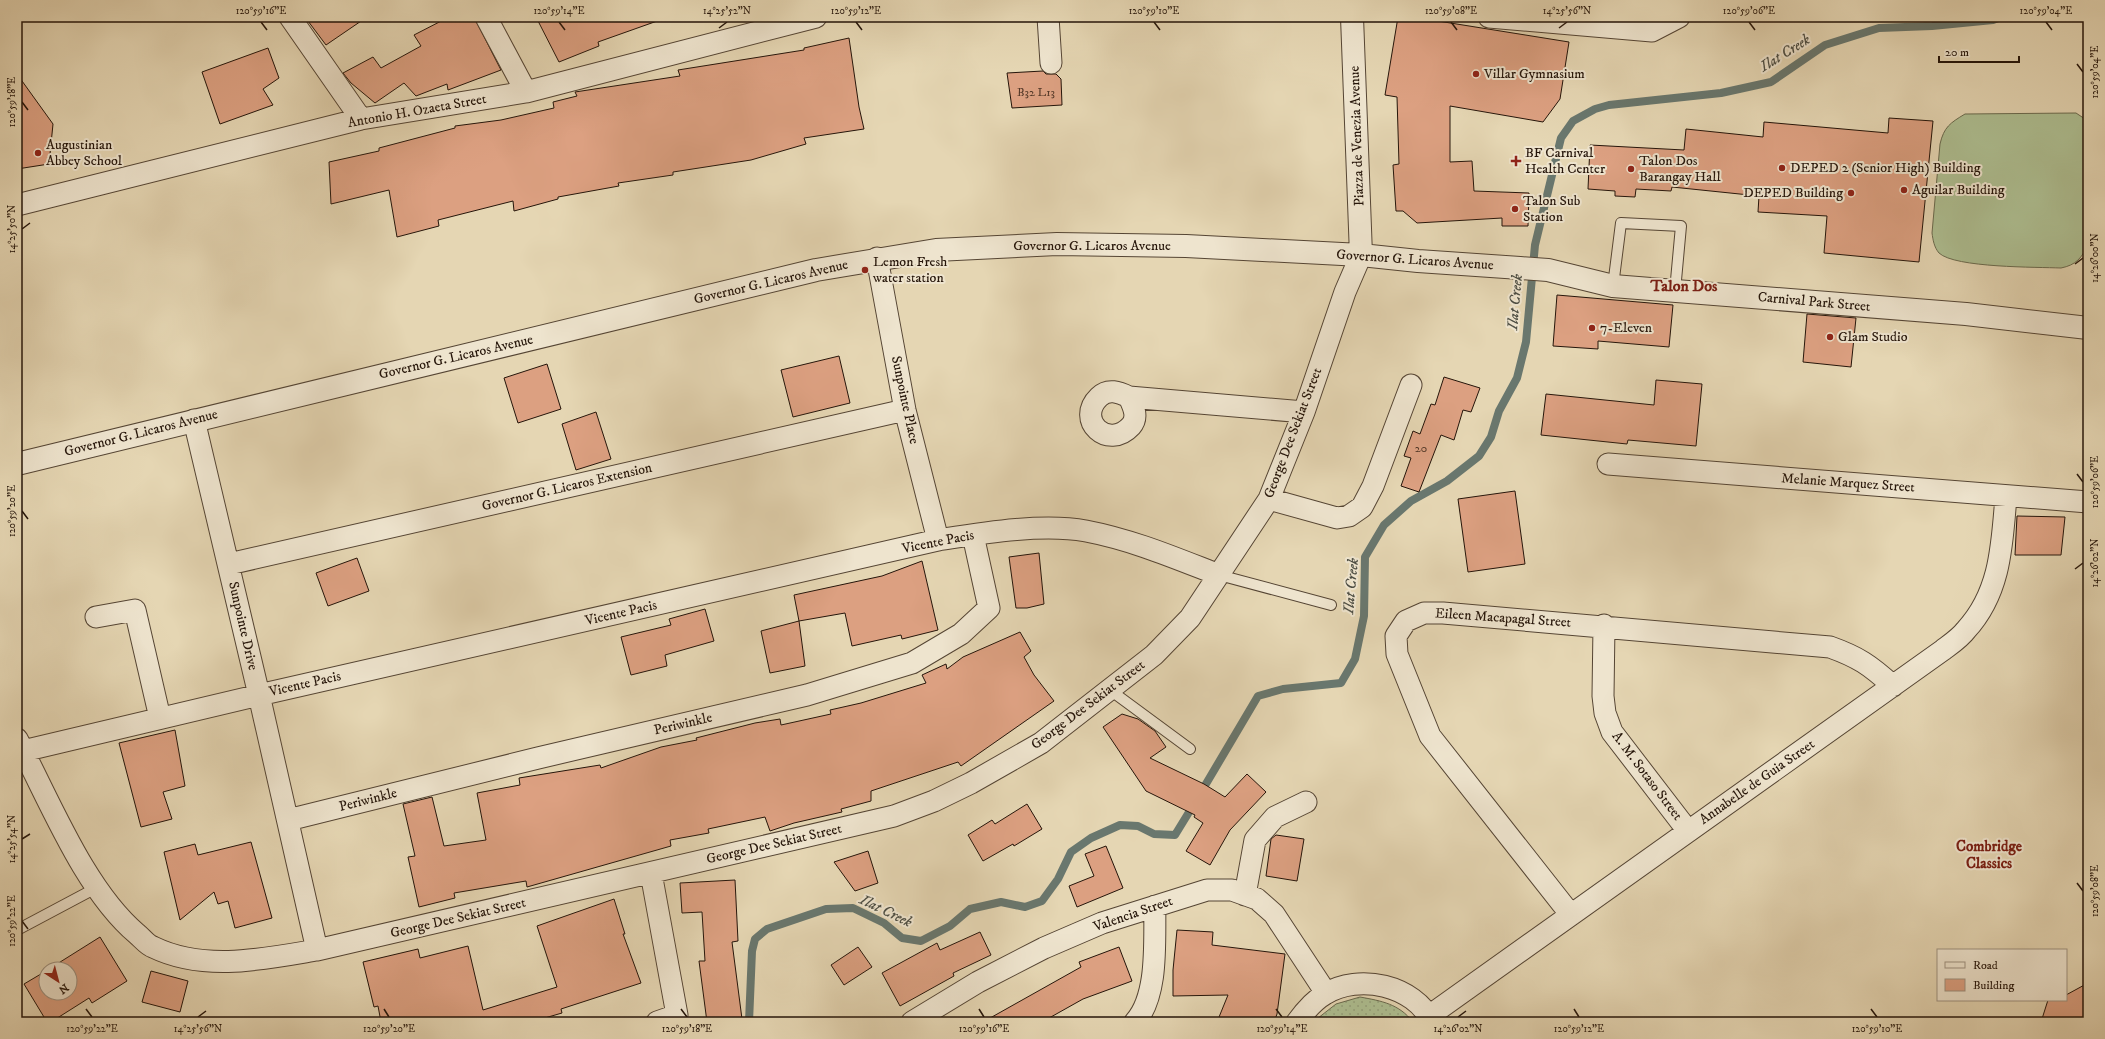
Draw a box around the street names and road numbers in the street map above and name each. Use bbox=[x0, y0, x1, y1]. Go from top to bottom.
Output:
street label: Piazza de Venezia Avenue bbox=[1346, 65, 1368, 207]
street label: Antonio H. Ozaeta Street bbox=[346, 90, 488, 132]
street label: Governor G. Licaros Avenue bbox=[1013, 237, 1171, 255]
street label: Governor G. Licaros Avenue bbox=[1336, 246, 1494, 274]
street label: Governor G. Licaros Avenue bbox=[692, 255, 850, 309]
street label: Carnival Park Street bbox=[1757, 288, 1872, 316]
street label: Governor G. Licaros Avenue bbox=[377, 330, 535, 384]
street label: Sunpointe Place bbox=[887, 354, 923, 446]
street label: George Dee Sekiat Street bbox=[1260, 365, 1326, 501]
street label: Governor G. Licaros Avenue bbox=[62, 405, 220, 461]
street label: Governor G. Licaros Extension bbox=[480, 458, 655, 515]
street label: Melanie Marquez Street bbox=[1781, 469, 1916, 497]
street label: Vicente Pacis bbox=[899, 526, 976, 558]
street label: Sunpointe Drive bbox=[224, 580, 262, 672]
street label: Vicente Pacis bbox=[582, 596, 659, 630]
street label: Eileen Macapagal Street bbox=[1434, 604, 1572, 632]
street label: George Dee Sekiat Street bbox=[1027, 656, 1149, 754]
street label: Vicente Pacis bbox=[266, 667, 343, 701]
street label: Periwinkle bbox=[652, 709, 714, 739]
street label: A. M. Sotaso Street bbox=[1608, 728, 1687, 824]
street label: Annabelle de Guia Street bbox=[1696, 735, 1819, 829]
street label: Periwinkle bbox=[337, 784, 399, 816]
street label: George Dee Sekiat Street bbox=[705, 820, 844, 868]
street label: Valencia Street bbox=[1090, 892, 1176, 936]
street label: George Dee Sekiat Street bbox=[389, 894, 528, 942]

